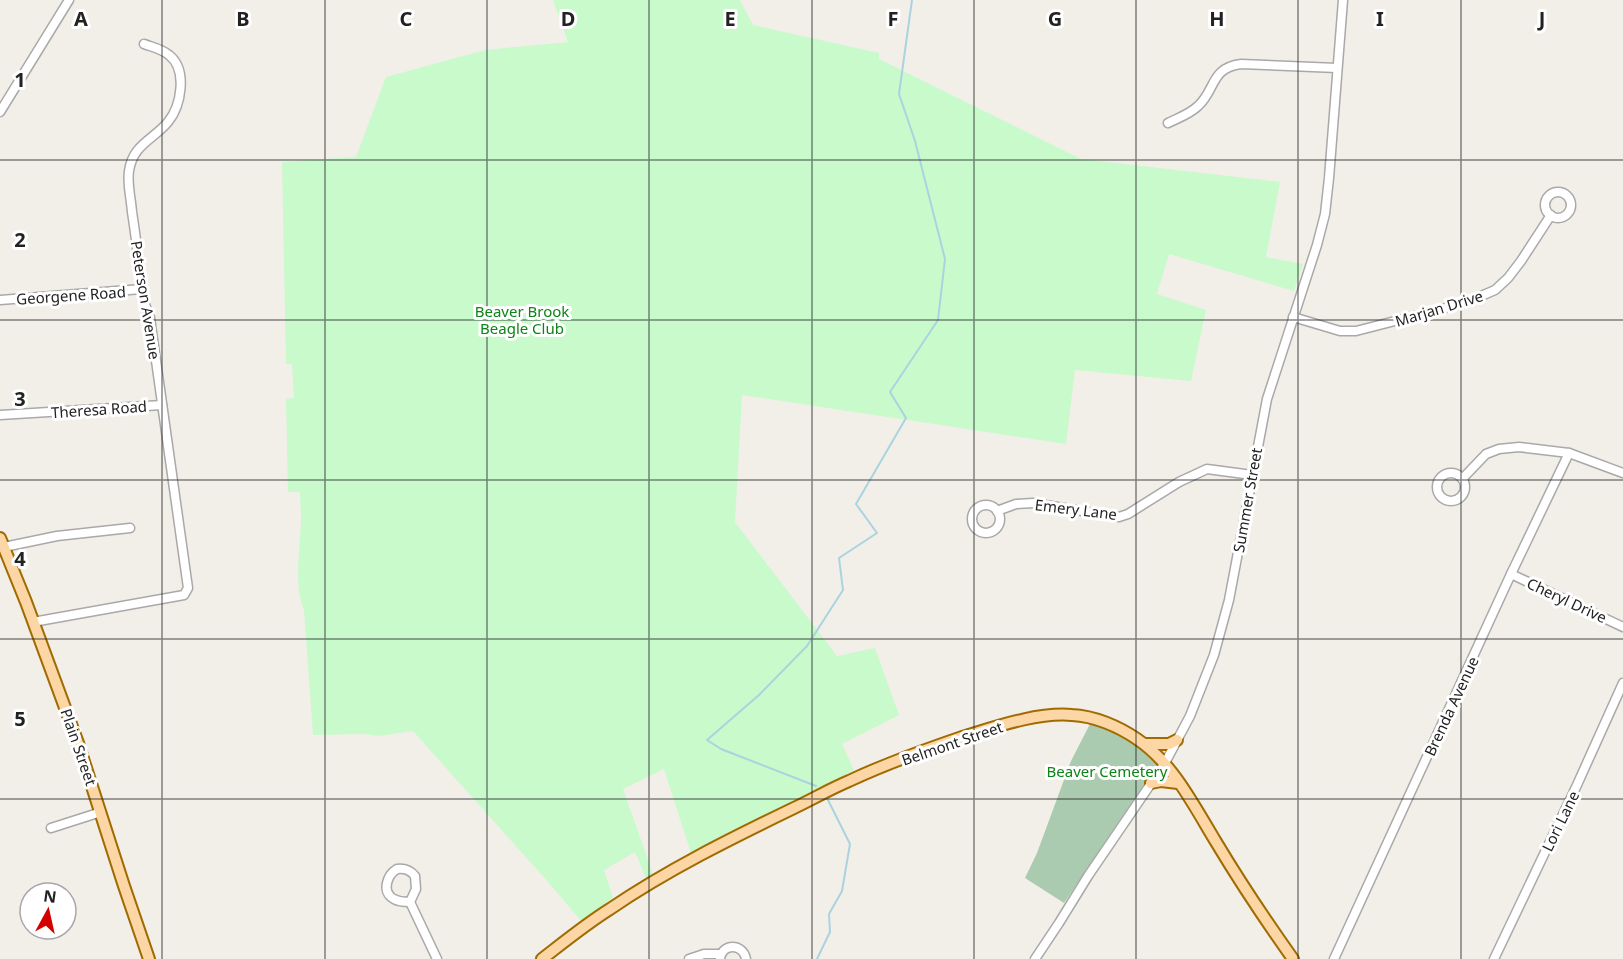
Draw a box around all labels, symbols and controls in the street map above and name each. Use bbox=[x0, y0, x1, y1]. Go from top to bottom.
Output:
text: A bbox=[74, 5, 88, 32]
text: B bbox=[236, 5, 250, 32]
text: C bbox=[400, 5, 413, 32]
text: D bbox=[561, 5, 575, 32]
text: E bbox=[724, 5, 736, 32]
text: F bbox=[888, 5, 898, 32]
text: G bbox=[1048, 5, 1062, 32]
text: H bbox=[1209, 5, 1225, 32]
text: I bbox=[1376, 5, 1384, 32]
text: J bbox=[1537, 5, 1545, 32]
text: 1 bbox=[14, 66, 26, 93]
text: 2 bbox=[14, 226, 26, 253]
street label: Peterson Avenue bbox=[127, 239, 165, 361]
street label: Georgene Road bbox=[15, 281, 127, 309]
street label: Marjan Drive bbox=[1393, 285, 1485, 331]
park label: Beaver Brook Beagle Club bbox=[475, 301, 569, 338]
text: 3 bbox=[14, 385, 26, 412]
street label: Theresa Road bbox=[50, 396, 148, 422]
street label: Summer Street bbox=[1228, 446, 1266, 554]
street label: Emery Lane bbox=[1034, 494, 1118, 524]
text: 4 bbox=[14, 545, 26, 572]
street label: Cheryl Drive bbox=[1524, 573, 1610, 627]
street label: Brenda Avenue bbox=[1419, 653, 1483, 759]
text: 5 bbox=[14, 705, 26, 732]
street label: Plain Street bbox=[56, 706, 102, 789]
street label: Belmont Street bbox=[899, 716, 1006, 770]
park label: Beaver Cemetery bbox=[1047, 761, 1168, 781]
street label: Lori Lane bbox=[1537, 787, 1583, 855]
north arrow bbox=[18, 881, 78, 941]
text: N bbox=[42, 884, 58, 908]

